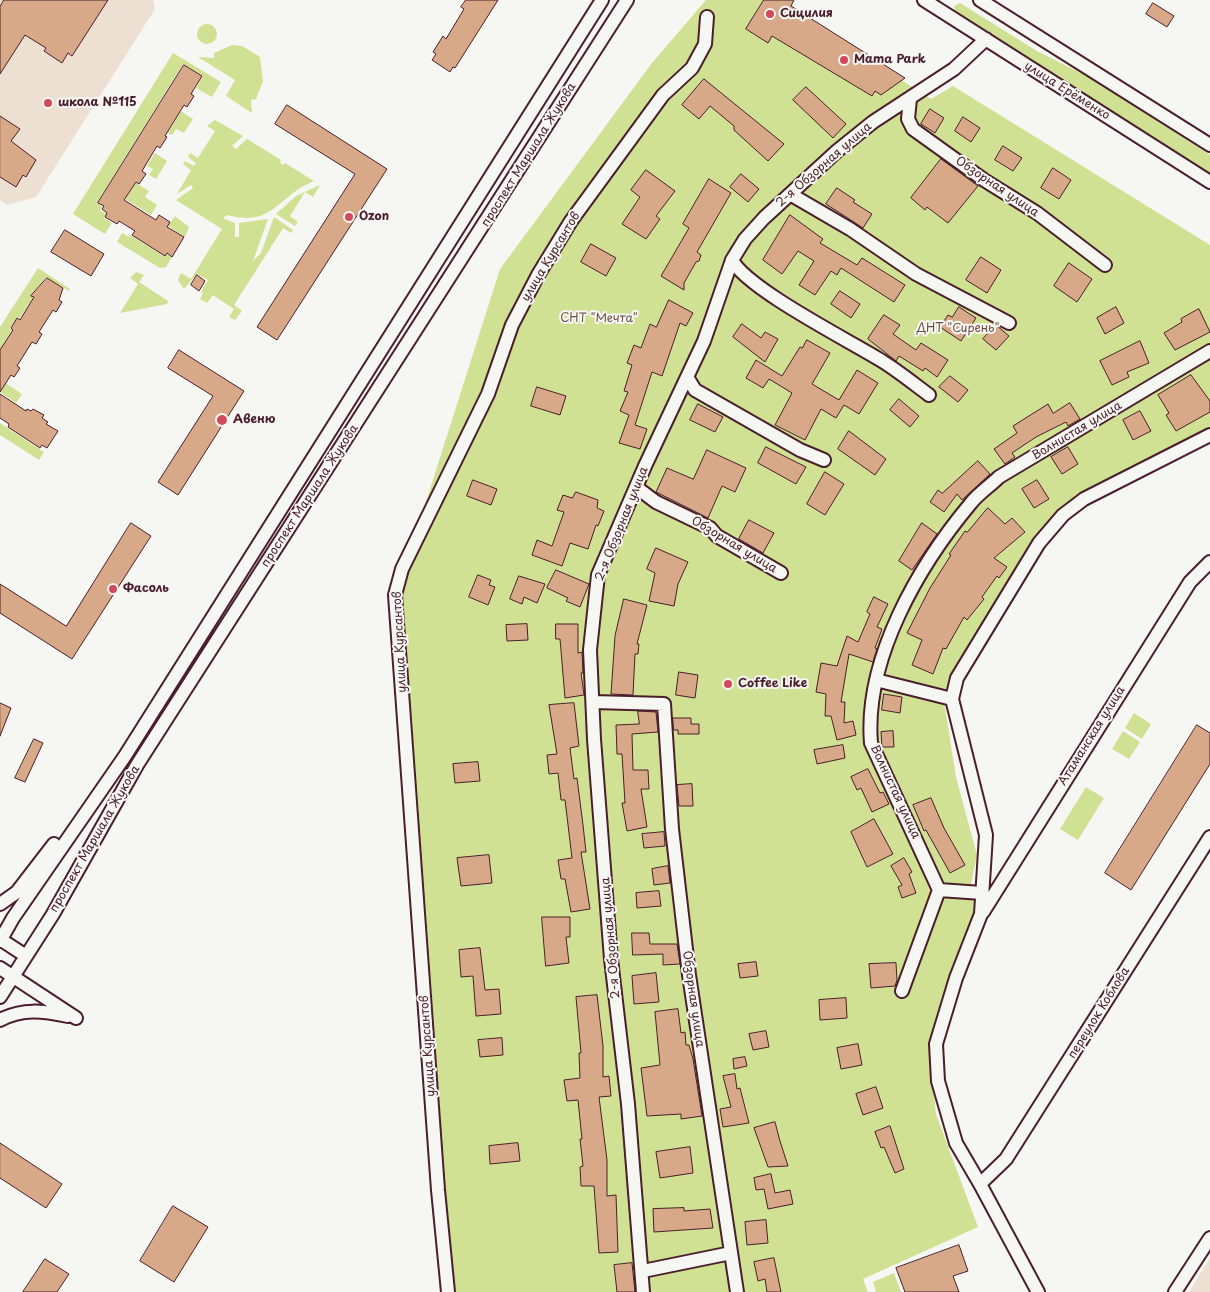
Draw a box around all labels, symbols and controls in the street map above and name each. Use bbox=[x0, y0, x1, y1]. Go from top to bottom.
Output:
place label: Сицилия bbox=[780, 7, 833, 21]
marker: Сицилия bbox=[764, 8, 776, 20]
place label: Mama Park bbox=[854, 53, 926, 67]
marker: Mama Park bbox=[838, 54, 850, 66]
street label: улица Ерёменко bbox=[1021, 59, 1113, 123]
street label: проспект Маршала Жукова bbox=[479, 80, 579, 230]
place label: школа №115 bbox=[58, 96, 137, 110]
marker: школа №115 bbox=[42, 97, 54, 109]
street label: 2-я Обзорная улица bbox=[773, 120, 875, 210]
street label: Обзорная улица bbox=[953, 154, 1041, 220]
place label: Ozon bbox=[359, 210, 389, 224]
street label: улица Курсантов bbox=[519, 210, 583, 304]
marker: Ozon bbox=[343, 211, 355, 223]
park label: СНТ "Мечта" bbox=[560, 312, 638, 326]
park label: ДНТ "Сирень" bbox=[917, 322, 999, 336]
street label: Волнистая улица bbox=[1030, 399, 1124, 463]
marker: Авеню bbox=[215, 413, 229, 427]
place label: Авеню bbox=[233, 413, 275, 427]
street label: проспект Маршала Жукова bbox=[258, 422, 362, 570]
street label: 2-я Обзорная улица bbox=[592, 465, 652, 583]
street label: Обзорная улица bbox=[689, 514, 779, 576]
place label: Фасоль bbox=[123, 582, 169, 596]
marker: Фасоль bbox=[107, 583, 119, 595]
street label: улица Курсантов bbox=[390, 591, 410, 693]
place label: Coffee Like bbox=[738, 677, 807, 691]
marker: Coffee Like bbox=[722, 678, 734, 690]
street label: Атаманская улица bbox=[1056, 684, 1128, 788]
street label: Волнистая улица bbox=[867, 743, 923, 841]
street label: проспект Маршала Жукова bbox=[47, 763, 143, 915]
street label: 2-я Обзорная улица bbox=[599, 877, 623, 999]
street label: Обзорная улица bbox=[679, 950, 707, 1048]
street label: переулок Коблова bbox=[1065, 965, 1133, 1061]
street label: улица Курсантов bbox=[417, 995, 439, 1097]

